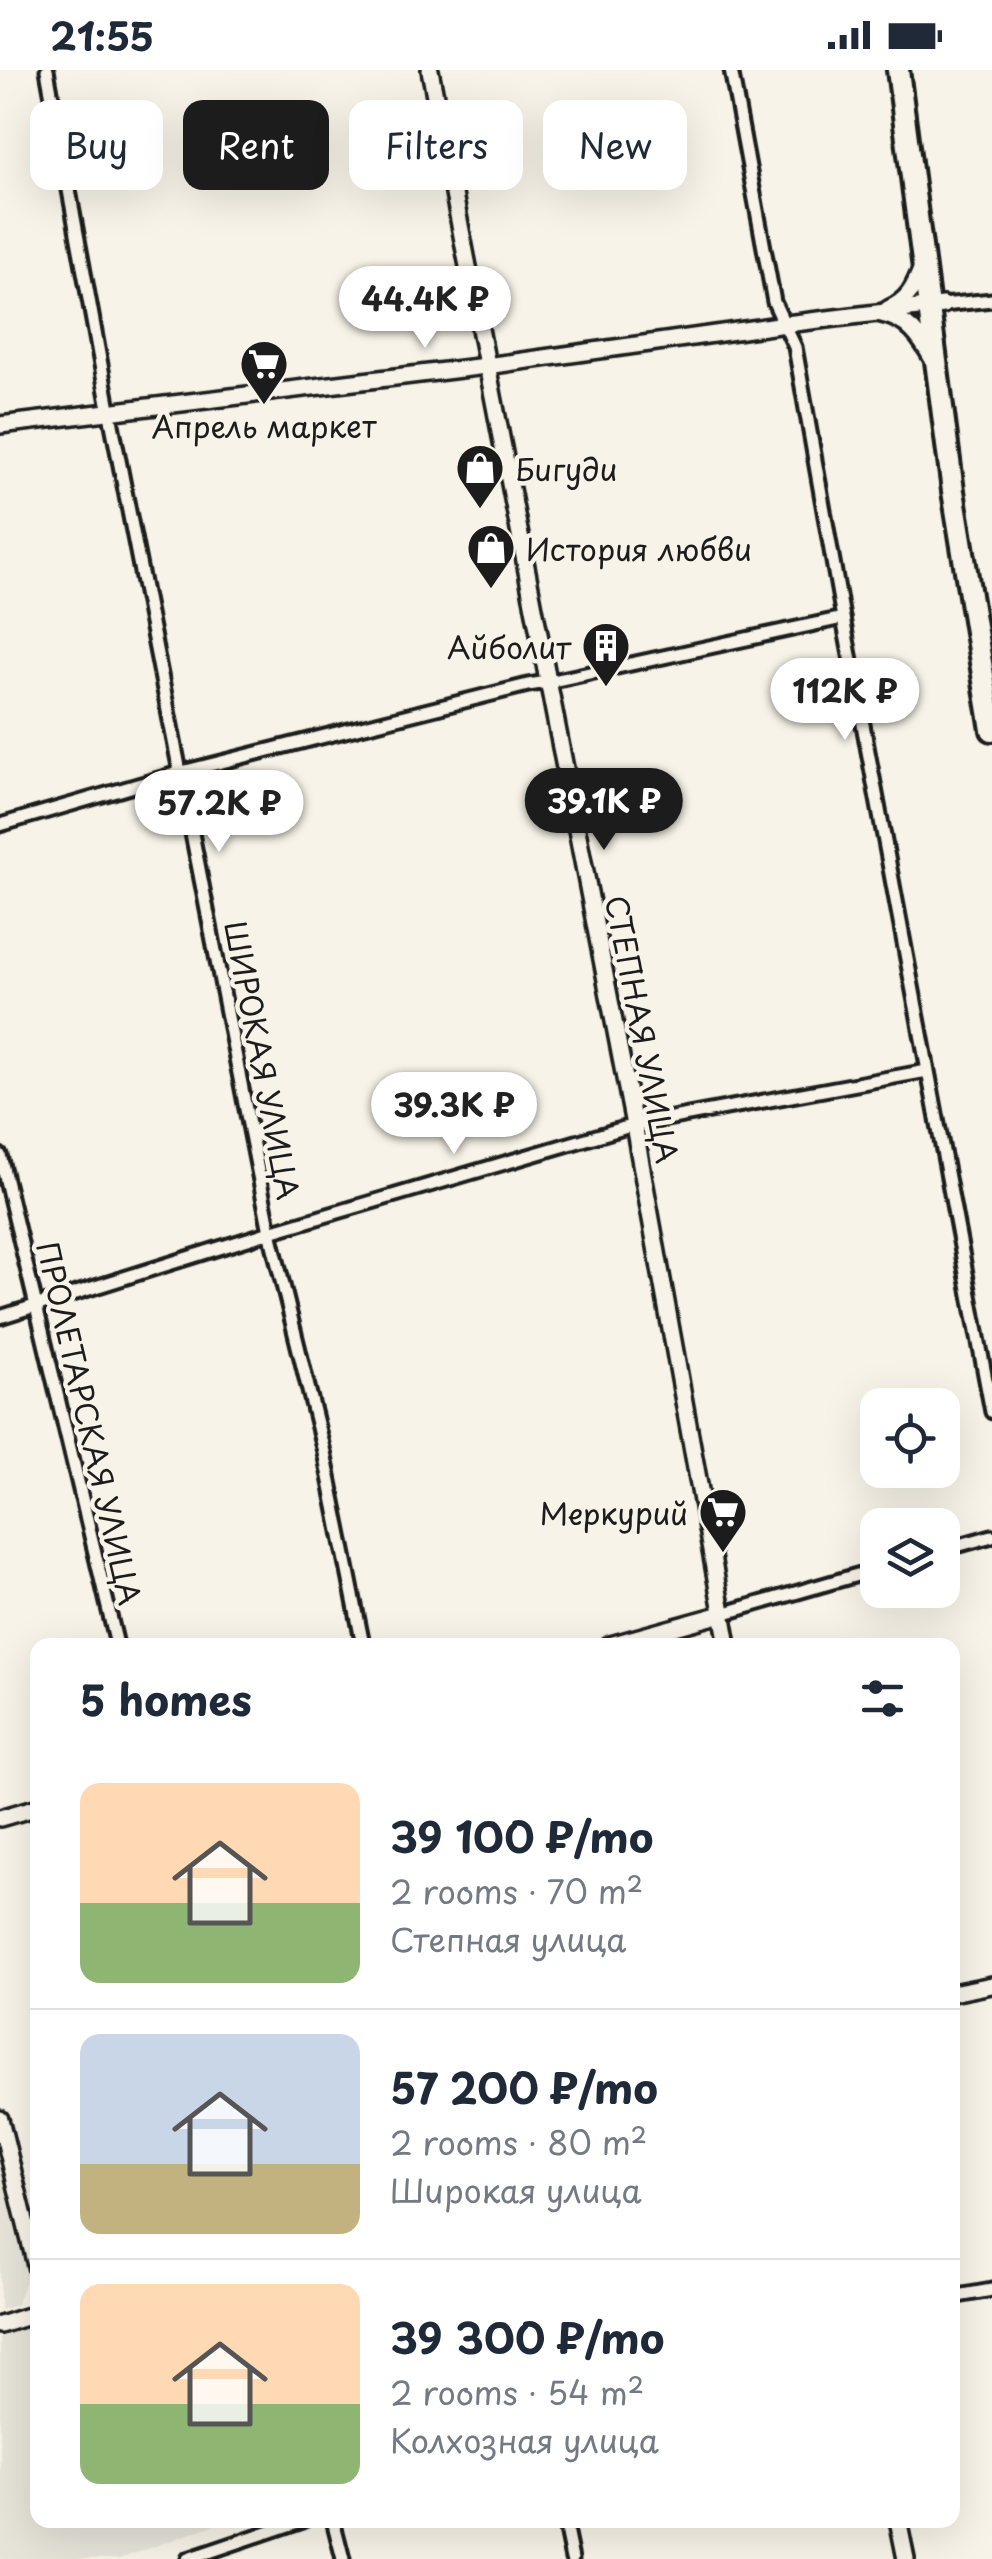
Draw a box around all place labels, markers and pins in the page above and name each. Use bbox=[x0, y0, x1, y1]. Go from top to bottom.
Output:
pin: 44.4K ₽ bbox=[333, 266, 517, 351]
supermarket icon: Апрель маркет bbox=[238, 338, 290, 406]
place label: Апрель маркет bbox=[152, 403, 377, 448]
shop icon: Бигуди bbox=[454, 442, 506, 510]
place label: Бигуди bbox=[515, 446, 617, 491]
shop icon: История любви bbox=[465, 522, 517, 590]
place label: История любви bbox=[526, 526, 752, 571]
building icon: Айболит bbox=[580, 620, 632, 688]
place label: Айболит bbox=[447, 624, 572, 669]
pin: 112K ₽ bbox=[764, 658, 926, 743]
pin: 39.1K ₽ bbox=[512, 768, 696, 853]
pin: 57.2K ₽ bbox=[127, 770, 311, 855]
pin: 39.3K ₽ bbox=[362, 1072, 546, 1157]
supermarket icon: Меркурий bbox=[697, 1486, 749, 1554]
place label: Меркурий bbox=[539, 1490, 688, 1535]

